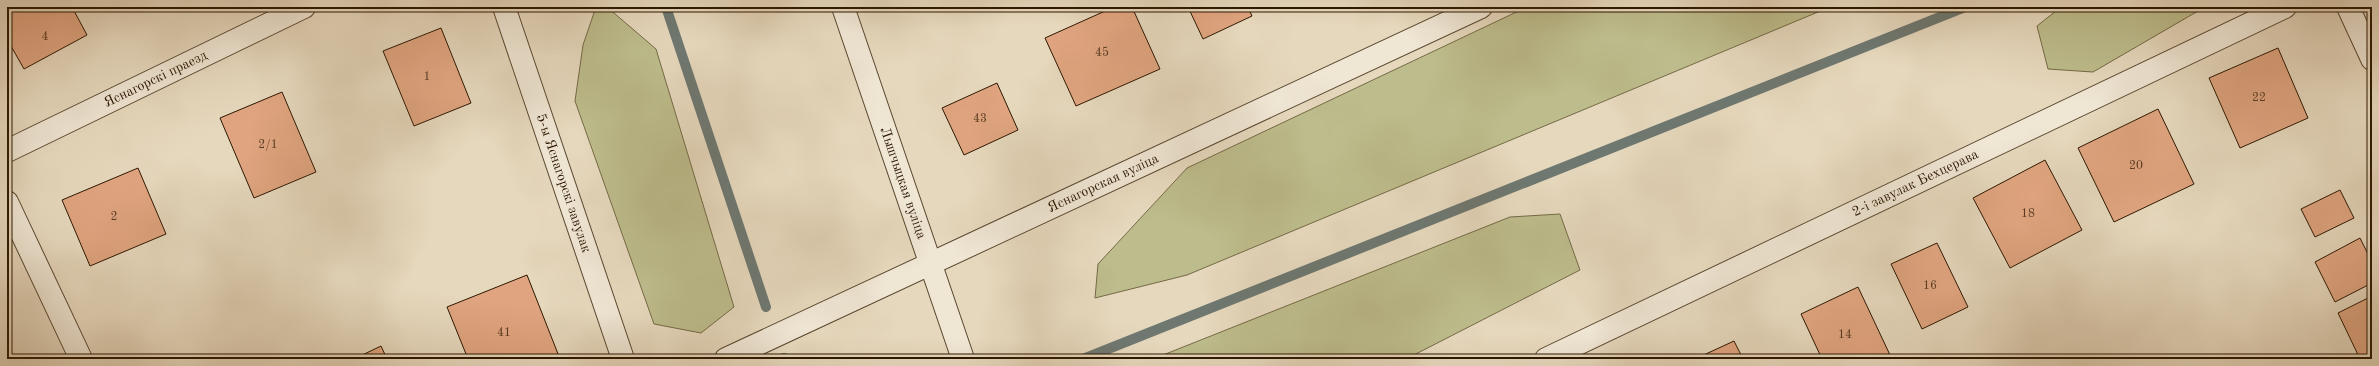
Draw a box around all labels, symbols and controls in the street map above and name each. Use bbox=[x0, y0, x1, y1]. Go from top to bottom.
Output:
house number: 4 bbox=[42, 31, 49, 43]
house number: 45 bbox=[1095, 46, 1109, 59]
street label: Яснагорскі праезд bbox=[102, 48, 209, 110]
house number: 1 bbox=[424, 71, 430, 83]
house number: 22 bbox=[2252, 92, 2266, 104]
street label: 5-ы Яснагорскі завулак bbox=[534, 112, 594, 254]
house number: 43 bbox=[973, 113, 987, 125]
street label: Лышчыцкая вуліца bbox=[877, 125, 929, 241]
house number: 2/1 bbox=[258, 139, 278, 151]
street label: 2-і завулак Бехцерава bbox=[1850, 147, 1981, 219]
street label: Яснагорская вуліца bbox=[1045, 151, 1161, 215]
house number: 20 bbox=[2129, 160, 2143, 172]
house number: 18 bbox=[2021, 208, 2035, 220]
house number: 2 bbox=[111, 211, 117, 223]
house number: 16 bbox=[1923, 280, 1937, 292]
house number: 41 bbox=[497, 327, 511, 339]
house number: 14 bbox=[1838, 329, 1852, 341]

